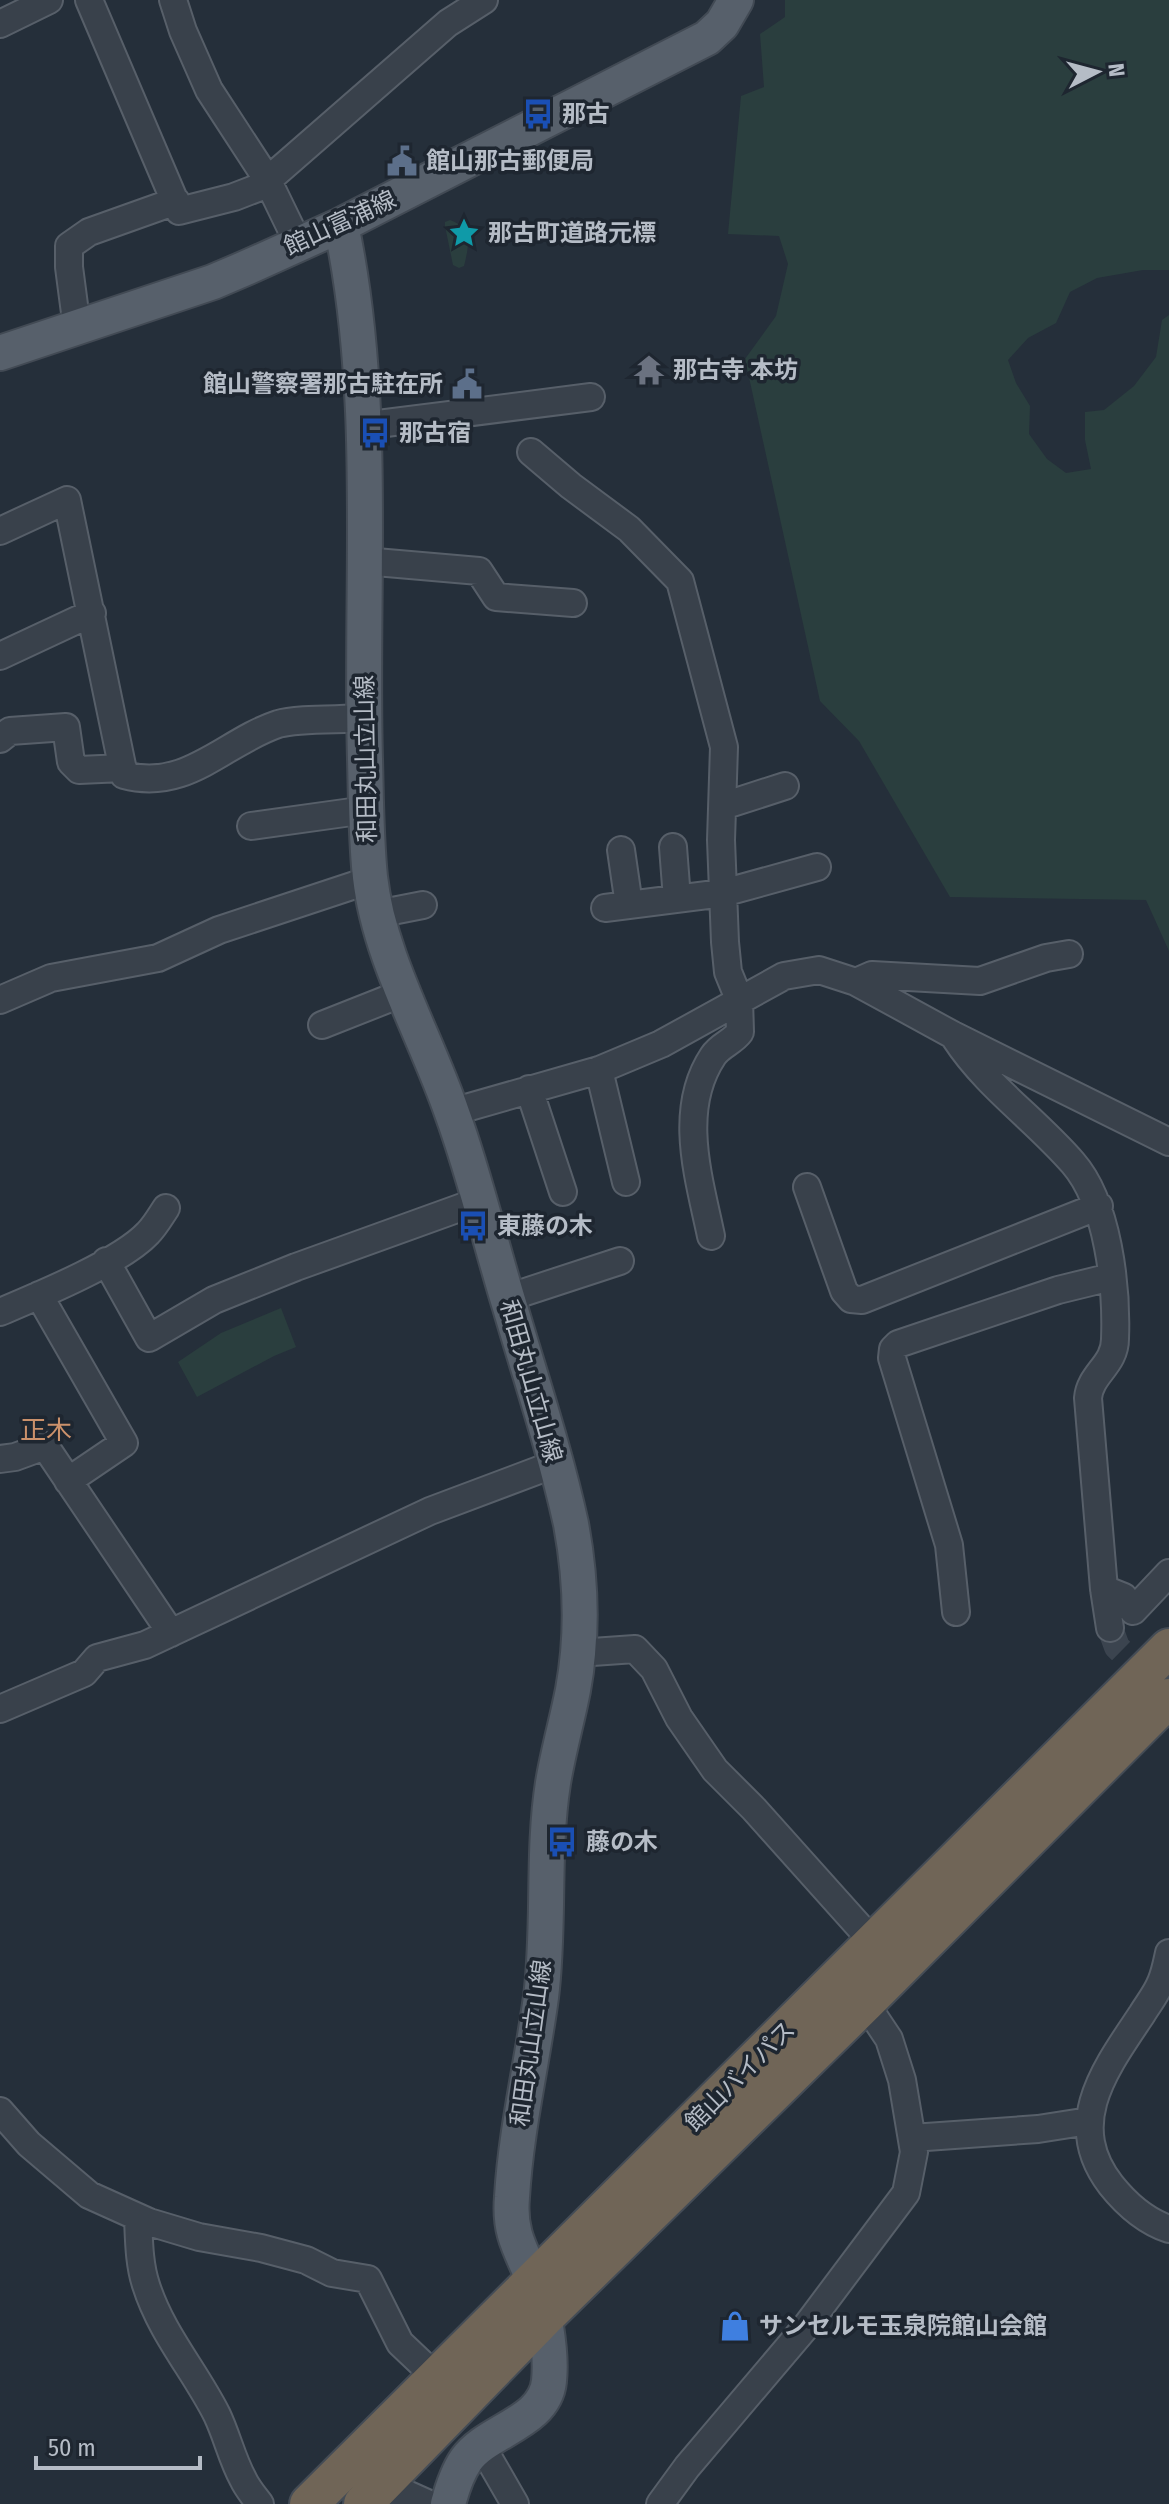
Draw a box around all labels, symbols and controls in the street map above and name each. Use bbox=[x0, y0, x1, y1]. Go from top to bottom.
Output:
north arrow bbox=[1057, 32, 1137, 112]
text: N bbox=[1102, 62, 1131, 78]
bus stop icon: 那古 bbox=[521, 97, 555, 131]
place label: 那古 bbox=[562, 100, 610, 128]
public building icon: 館山那古郵便局 bbox=[385, 144, 419, 178]
place label: 館山那古郵便局 bbox=[426, 147, 594, 175]
street label: 館山富浦線 bbox=[280, 185, 400, 261]
place icon: 那古町道路元標 bbox=[447, 216, 481, 250]
place label: 那古町道路元標 bbox=[488, 219, 656, 247]
temple icon: 那古寺 本坊 bbox=[632, 353, 666, 387]
place label: 那古寺 本坊 bbox=[673, 356, 798, 384]
public building icon: 館山警察署那古駐在所 bbox=[450, 367, 484, 401]
place label: 館山警察署那古駐在所 bbox=[203, 370, 443, 398]
bus stop icon: 那古宿 bbox=[358, 416, 392, 450]
place label: 那古宿 bbox=[399, 419, 471, 447]
street label: 和田丸山立山線 bbox=[351, 675, 381, 843]
bus stop icon: 東藤の木 bbox=[456, 1209, 490, 1243]
place label: 東藤の木 bbox=[497, 1212, 593, 1240]
street label: 和田丸山立山線 bbox=[494, 1296, 568, 1466]
district label: 正木 bbox=[20, 1415, 72, 1446]
bus stop icon: 藤の木 bbox=[545, 1825, 579, 1859]
place label: 藤の木 bbox=[586, 1828, 658, 1856]
street label: 和田丸山立山線 bbox=[505, 1958, 557, 2128]
street label: 館山バイパス bbox=[679, 2015, 801, 2137]
shop icon: サンセルモ玉泉院館山会館 bbox=[718, 2309, 752, 2343]
place label: サンセルモ玉泉院館山会館 bbox=[759, 2312, 1047, 2340]
scale bar bbox=[36, 2420, 200, 2470]
text: 50 m bbox=[48, 2434, 96, 2462]

